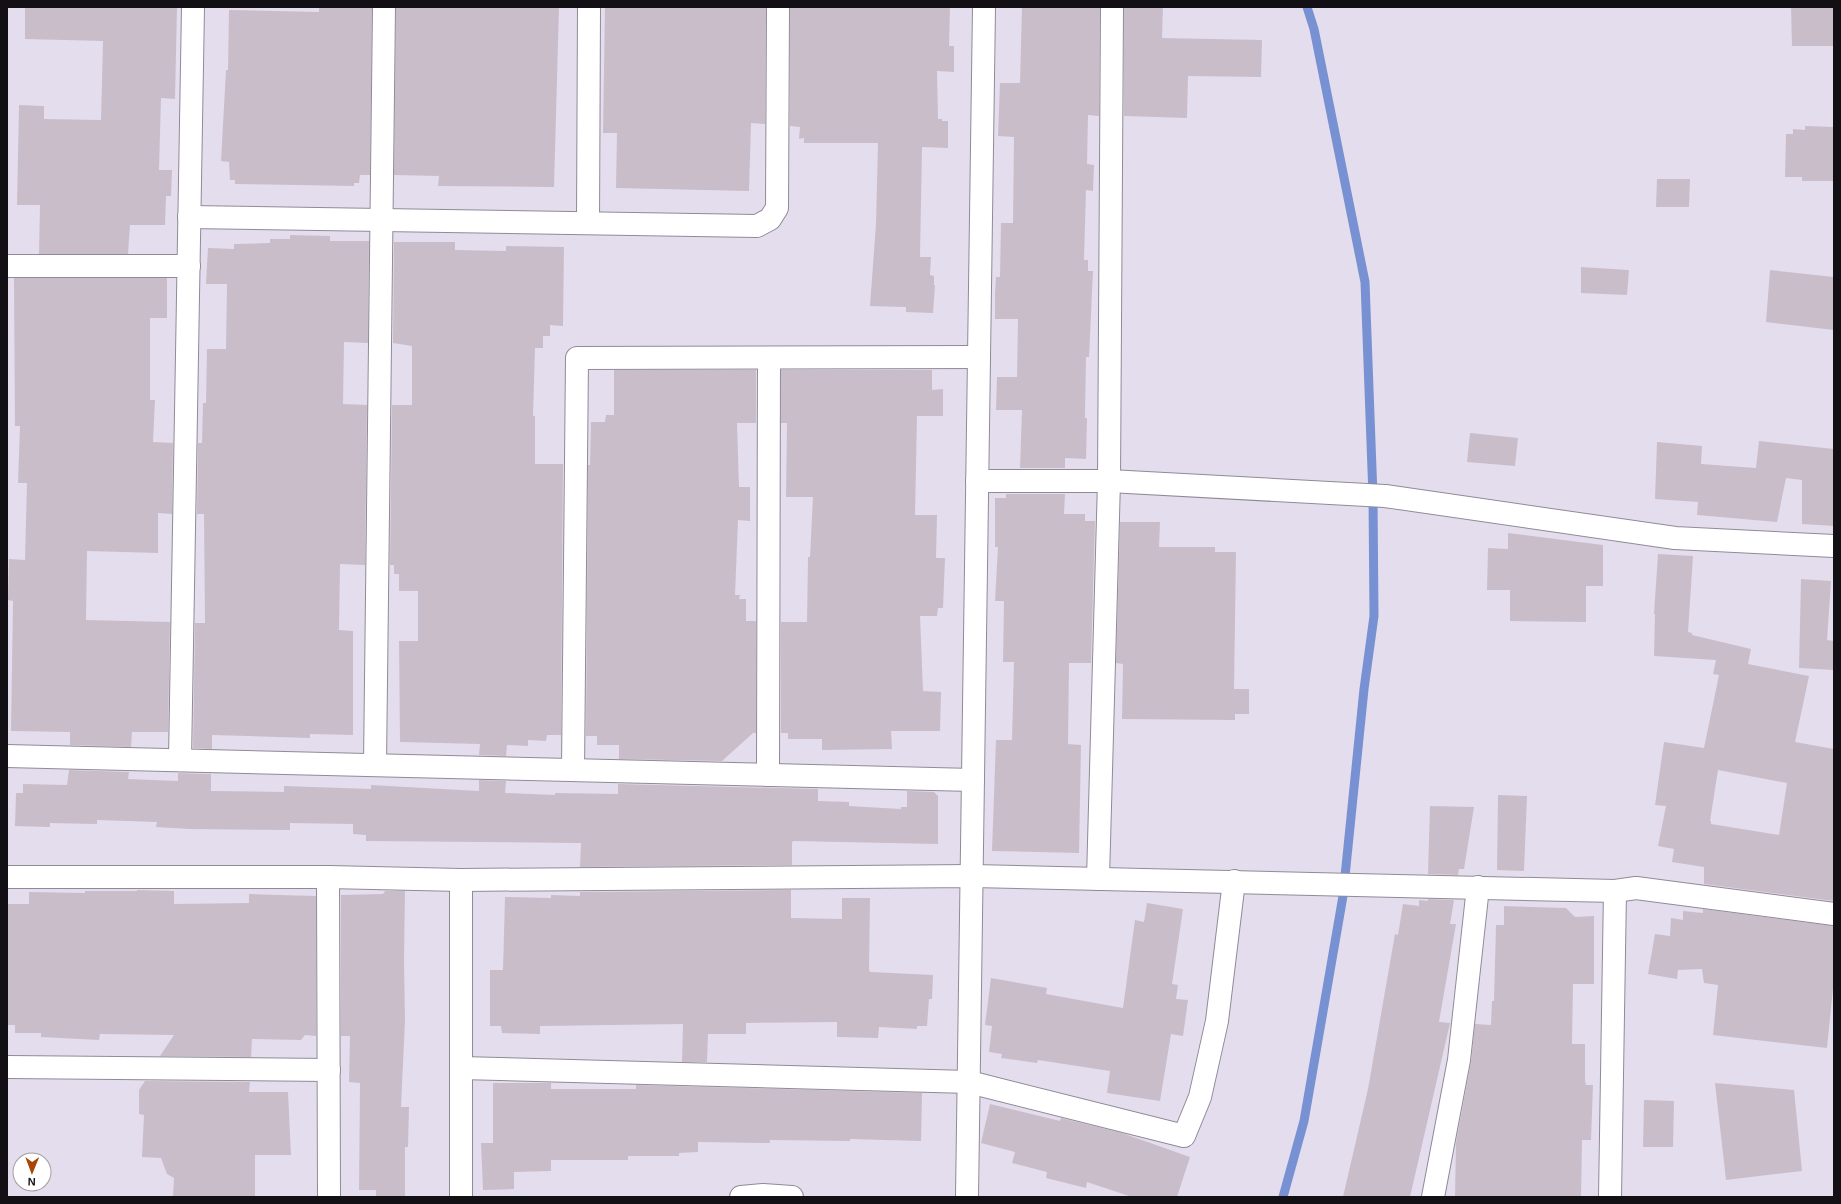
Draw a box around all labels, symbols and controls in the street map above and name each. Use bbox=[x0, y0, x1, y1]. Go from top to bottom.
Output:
north arrow bbox=[12, 1152, 52, 1192]
text: N bbox=[28, 1176, 36, 1188]

